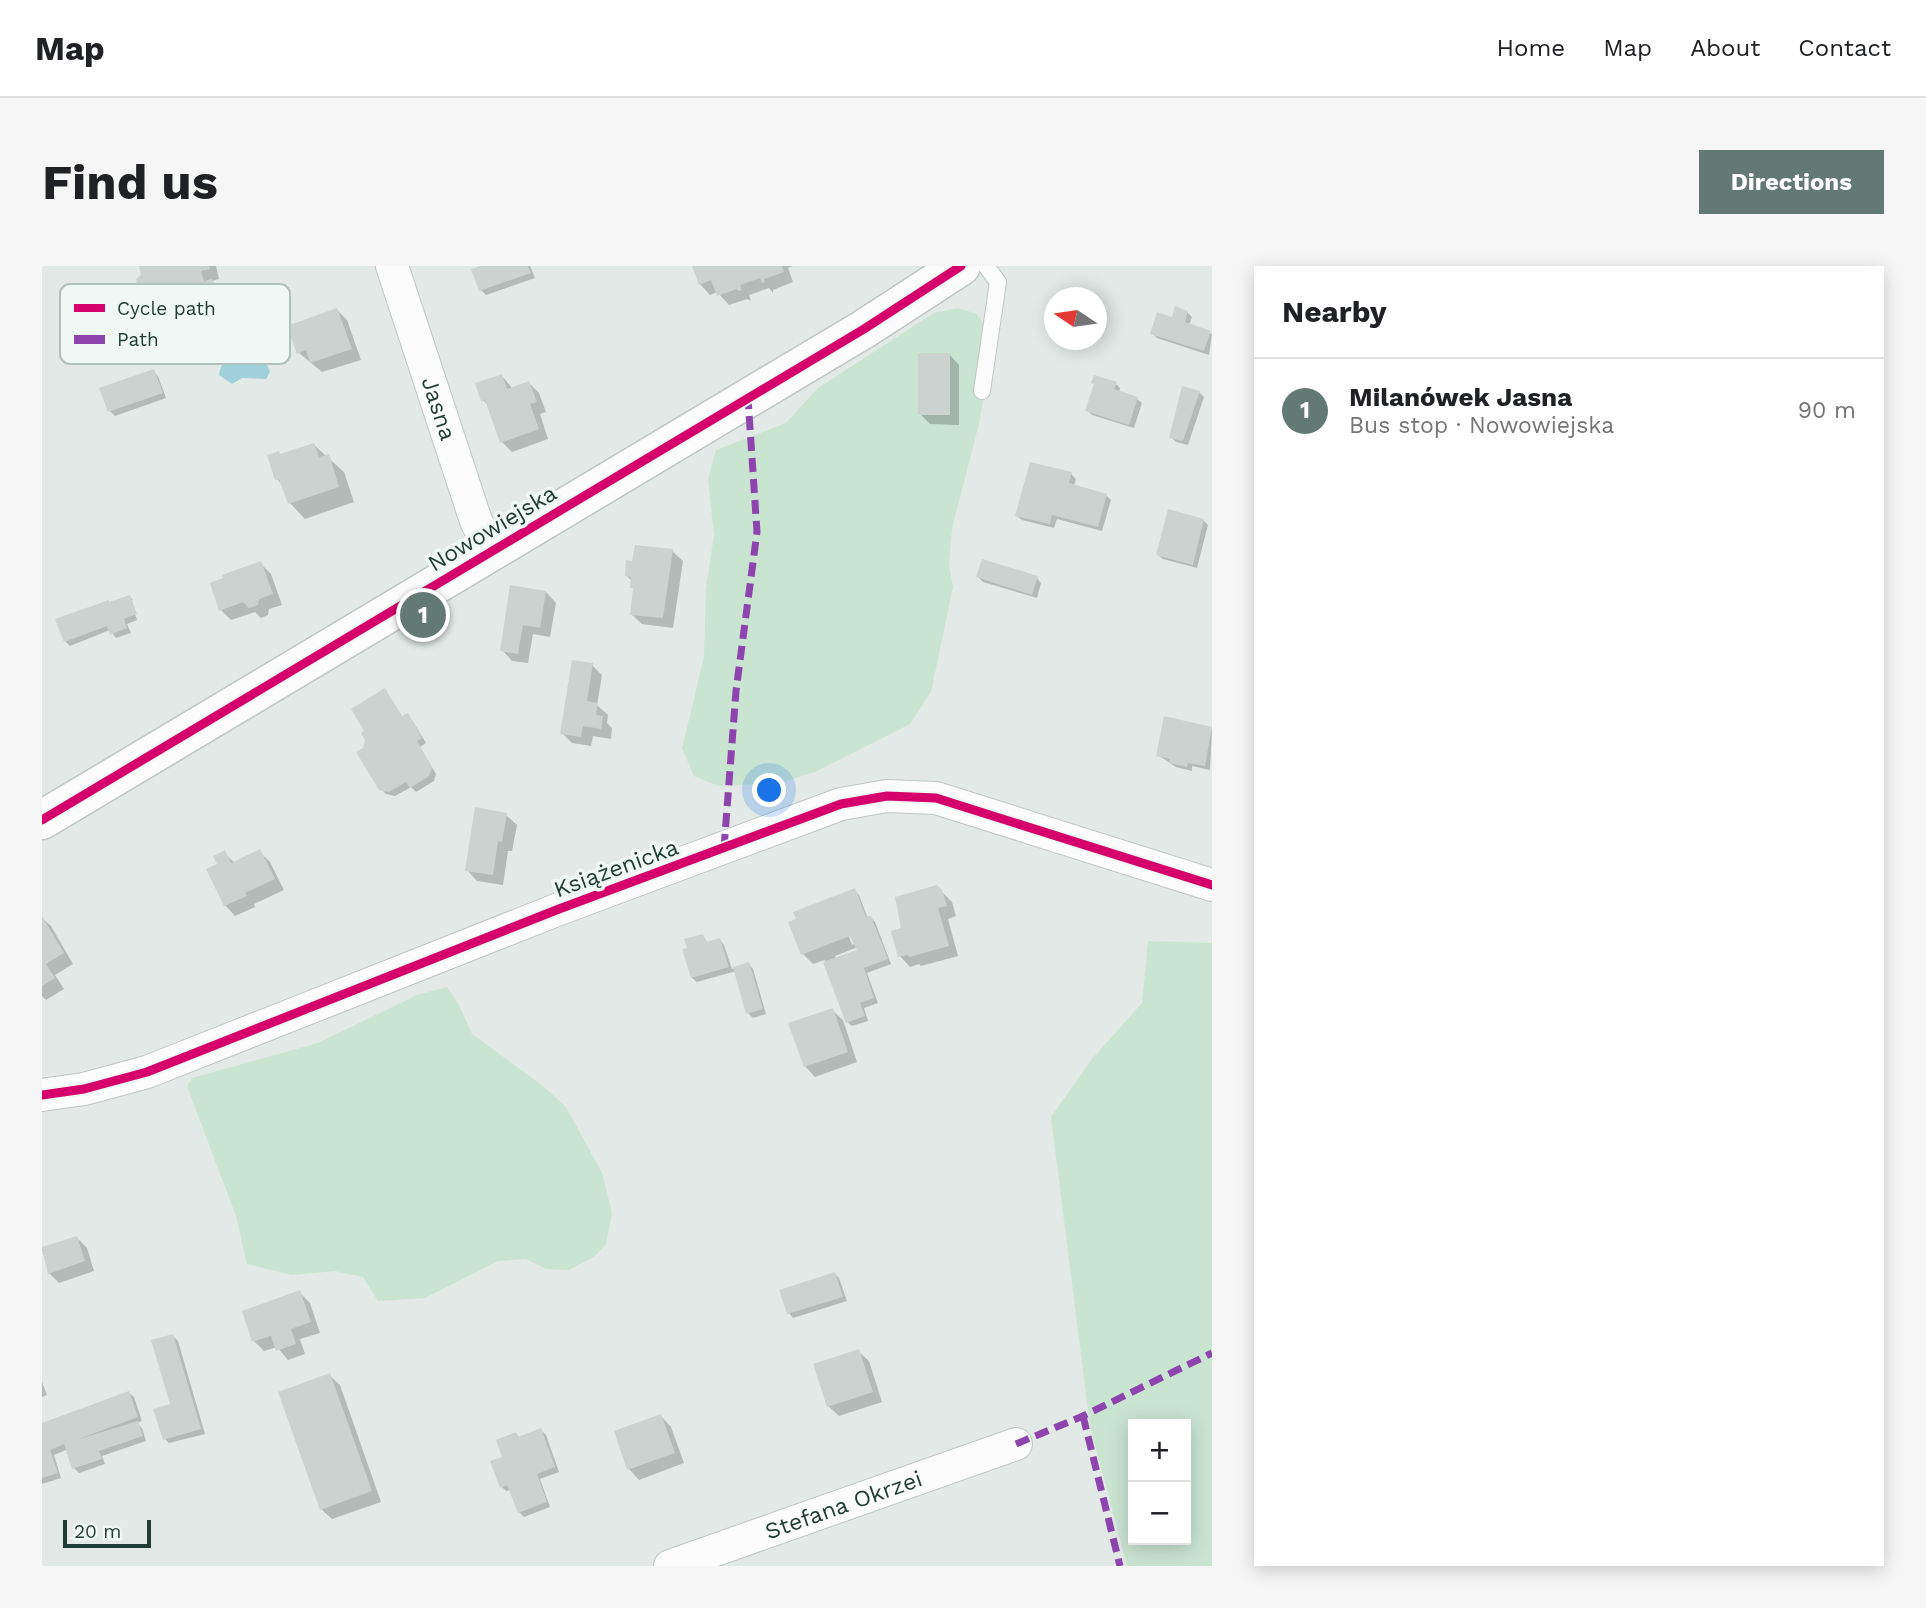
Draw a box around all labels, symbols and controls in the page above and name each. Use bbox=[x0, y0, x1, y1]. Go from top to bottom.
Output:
text: Map bbox=[35, 29, 105, 68]
text: Home bbox=[1497, 34, 1565, 62]
text: Map bbox=[1603, 34, 1652, 62]
text: About bbox=[1690, 34, 1760, 62]
text: Contact bbox=[1798, 34, 1891, 62]
button: Directions bbox=[1699, 150, 1884, 214]
text: Find us bbox=[42, 153, 218, 211]
legend bbox=[60, 284, 290, 364]
north arrow bbox=[1044, 287, 1107, 350]
text: Nearby bbox=[1282, 294, 1387, 329]
text: Cycle path bbox=[117, 297, 216, 320]
text: Path bbox=[117, 328, 159, 351]
street label: Jasna bbox=[415, 374, 461, 444]
text: Milanówek Jasna bbox=[1349, 382, 1572, 412]
text: 1 bbox=[1300, 397, 1310, 424]
text: 90 m bbox=[1798, 397, 1856, 424]
text: Bus stop · Nowowiejska bbox=[1349, 412, 1614, 439]
street label: Nowowiejska bbox=[423, 479, 561, 577]
pin: 1 bbox=[400, 589, 446, 641]
your location bbox=[752, 773, 786, 807]
street label: Książenicka bbox=[550, 833, 682, 903]
map controls bbox=[1128, 1419, 1191, 1545]
button: + bbox=[1128, 1419, 1191, 1482]
street label: Stefana Okrzei bbox=[762, 1465, 926, 1545]
button: − bbox=[1128, 1482, 1191, 1545]
scale bar bbox=[63, 1517, 150, 1549]
text: 20 m bbox=[74, 1520, 121, 1543]

